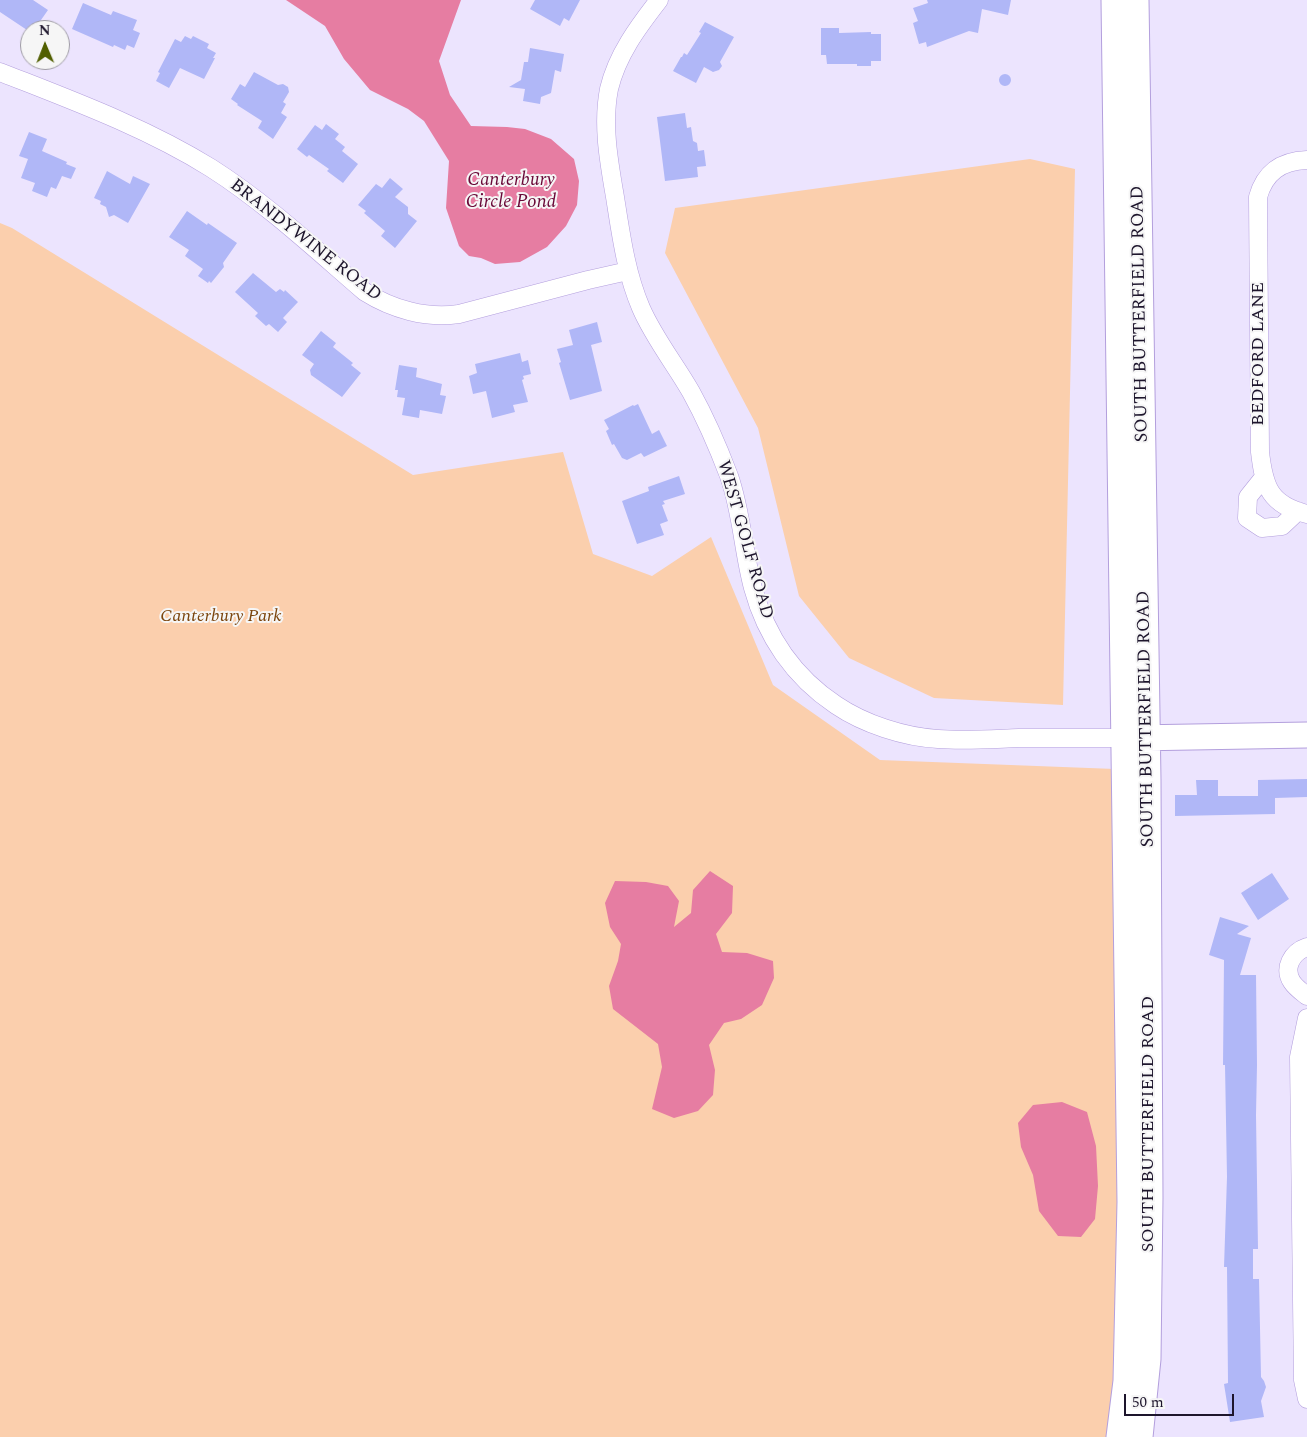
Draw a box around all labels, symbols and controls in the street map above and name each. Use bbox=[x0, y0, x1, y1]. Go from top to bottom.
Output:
north arrow bbox=[20, 20, 70, 70]
text: N bbox=[39, 20, 51, 41]
water label: Canterbury Circle Pond bbox=[466, 170, 556, 214]
street label: BRANDYWINE ROAD bbox=[225, 175, 385, 307]
street label: SOUTH BUTTERFIELD ROAD bbox=[1128, 186, 1154, 442]
street label: BEDFORD LANE bbox=[1248, 282, 1270, 426]
street label: WEST GOLF ROAD bbox=[711, 458, 777, 622]
street label: SOUTH BUTTERFIELD ROAD bbox=[1134, 591, 1160, 847]
park label: Canterbury Park bbox=[160, 606, 282, 628]
street label: SOUTH BUTTERFIELD ROAD bbox=[1138, 996, 1160, 1252]
scale bar bbox=[1127, 1384, 1237, 1416]
text: 50 m bbox=[1132, 1391, 1164, 1414]

